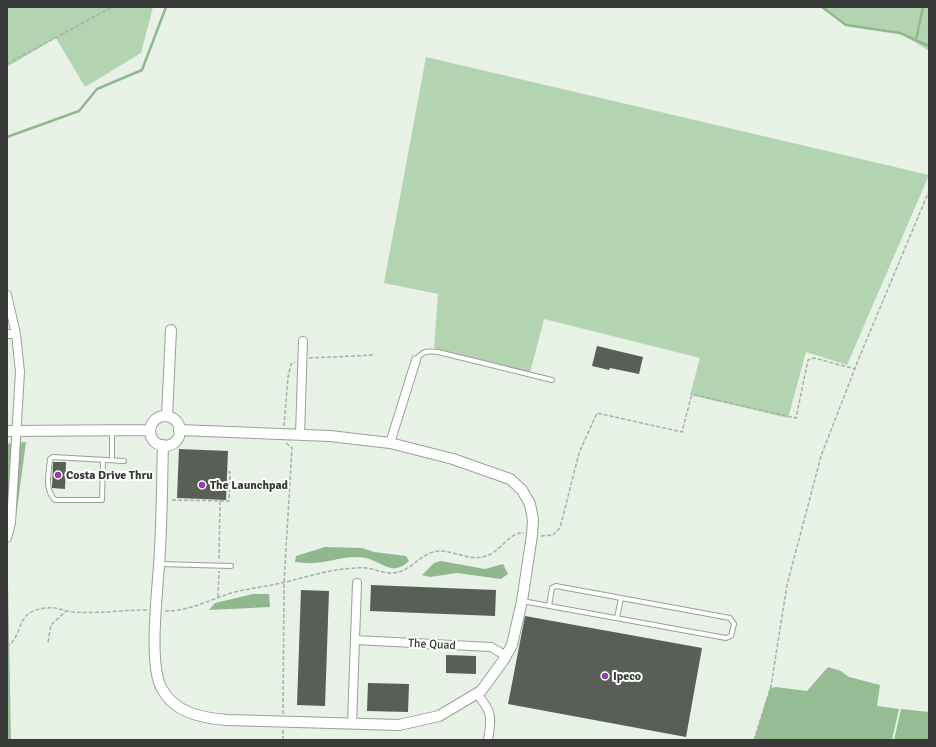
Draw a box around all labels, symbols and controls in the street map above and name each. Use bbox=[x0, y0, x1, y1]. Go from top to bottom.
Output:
place label: Costa Drive Thru bbox=[66, 468, 153, 483]
marker: Costa Drive Thru bbox=[53, 470, 63, 480]
place label: The Launchpad bbox=[210, 478, 289, 493]
marker: The Launchpad bbox=[197, 480, 207, 490]
street label: The Quad bbox=[408, 636, 456, 653]
place label: Ipeco bbox=[613, 669, 641, 684]
marker: Ipeco bbox=[600, 671, 610, 681]

